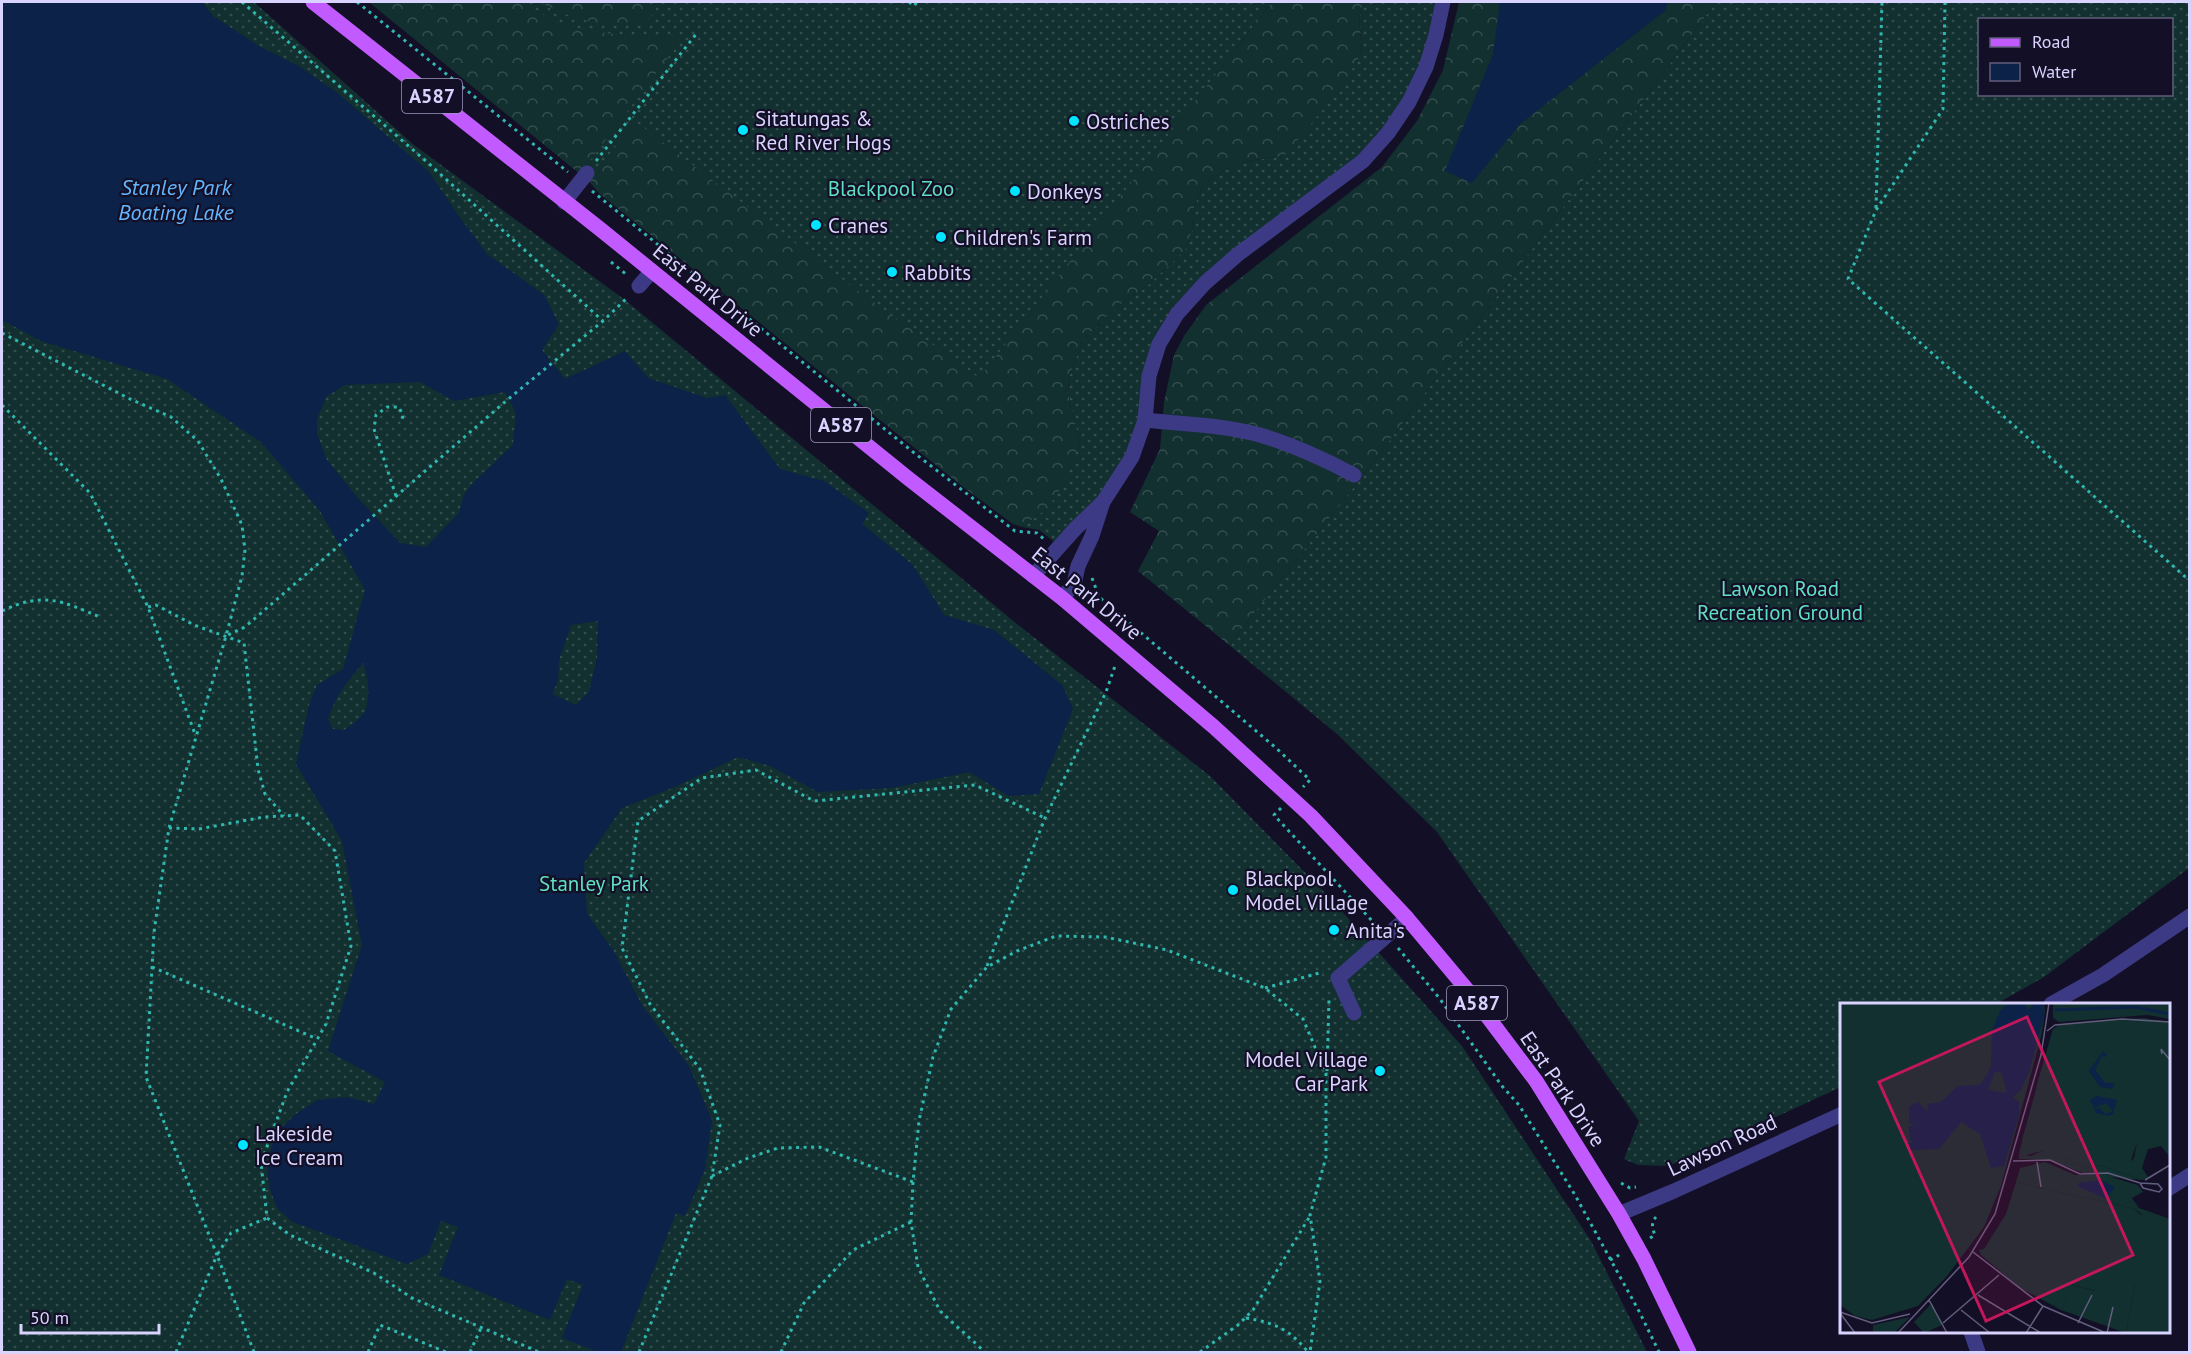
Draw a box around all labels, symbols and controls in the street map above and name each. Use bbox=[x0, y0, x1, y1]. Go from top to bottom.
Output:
legend bbox=[1978, 18, 2173, 96]
text: Road bbox=[2032, 30, 2070, 53]
text: Water bbox=[2032, 60, 2076, 83]
road number: A587 bbox=[402, 79, 462, 113]
place label: Sitatungas & Red River Hogs bbox=[755, 105, 891, 156]
place label: Ostriches bbox=[1086, 108, 1170, 135]
marker: Ostriches bbox=[1067, 114, 1081, 128]
marker: Sitatungas & Red River Hogs bbox=[736, 123, 750, 137]
water label: Stanley Park Boating Lake bbox=[118, 173, 234, 226]
park label: Blackpool Zoo bbox=[828, 175, 954, 202]
place label: Donkeys bbox=[1027, 178, 1102, 205]
marker: Donkeys bbox=[1008, 184, 1022, 198]
place label: Cranes bbox=[828, 212, 888, 239]
marker: Cranes bbox=[809, 218, 823, 232]
place label: Children's Farm bbox=[953, 224, 1092, 251]
marker: Children's Farm bbox=[934, 230, 948, 244]
street label: East Park Drive bbox=[647, 237, 769, 343]
place label: Rabbits bbox=[904, 259, 971, 286]
marker: Rabbits bbox=[885, 265, 899, 279]
road number: A587 bbox=[811, 408, 871, 442]
street label: East Park Drive bbox=[1026, 540, 1148, 646]
park label: Lawson Road Recreation Ground bbox=[1697, 575, 1863, 626]
place label: Blackpool Model Village bbox=[1245, 865, 1368, 916]
park label: Stanley Park bbox=[539, 870, 649, 897]
marker: Blackpool Model Village bbox=[1226, 883, 1240, 897]
place label: Anita's bbox=[1346, 917, 1405, 944]
marker: Anita's bbox=[1327, 923, 1341, 937]
road number: A587 bbox=[1447, 986, 1507, 1020]
inset map bbox=[1840, 1003, 2170, 1333]
street label: East Park Drive bbox=[1514, 1026, 1612, 1152]
place label: Model Village Car Park bbox=[1245, 1046, 1368, 1097]
marker: Model Village Car Park bbox=[1373, 1064, 1387, 1078]
street label: Lawson Road bbox=[1663, 1108, 1781, 1182]
place label: Lakeside Ice Cream bbox=[255, 1120, 343, 1171]
marker: Lakeside Ice Cream bbox=[236, 1138, 250, 1152]
scale bar bbox=[21, 1297, 159, 1335]
text: 50 m bbox=[30, 1306, 69, 1329]

